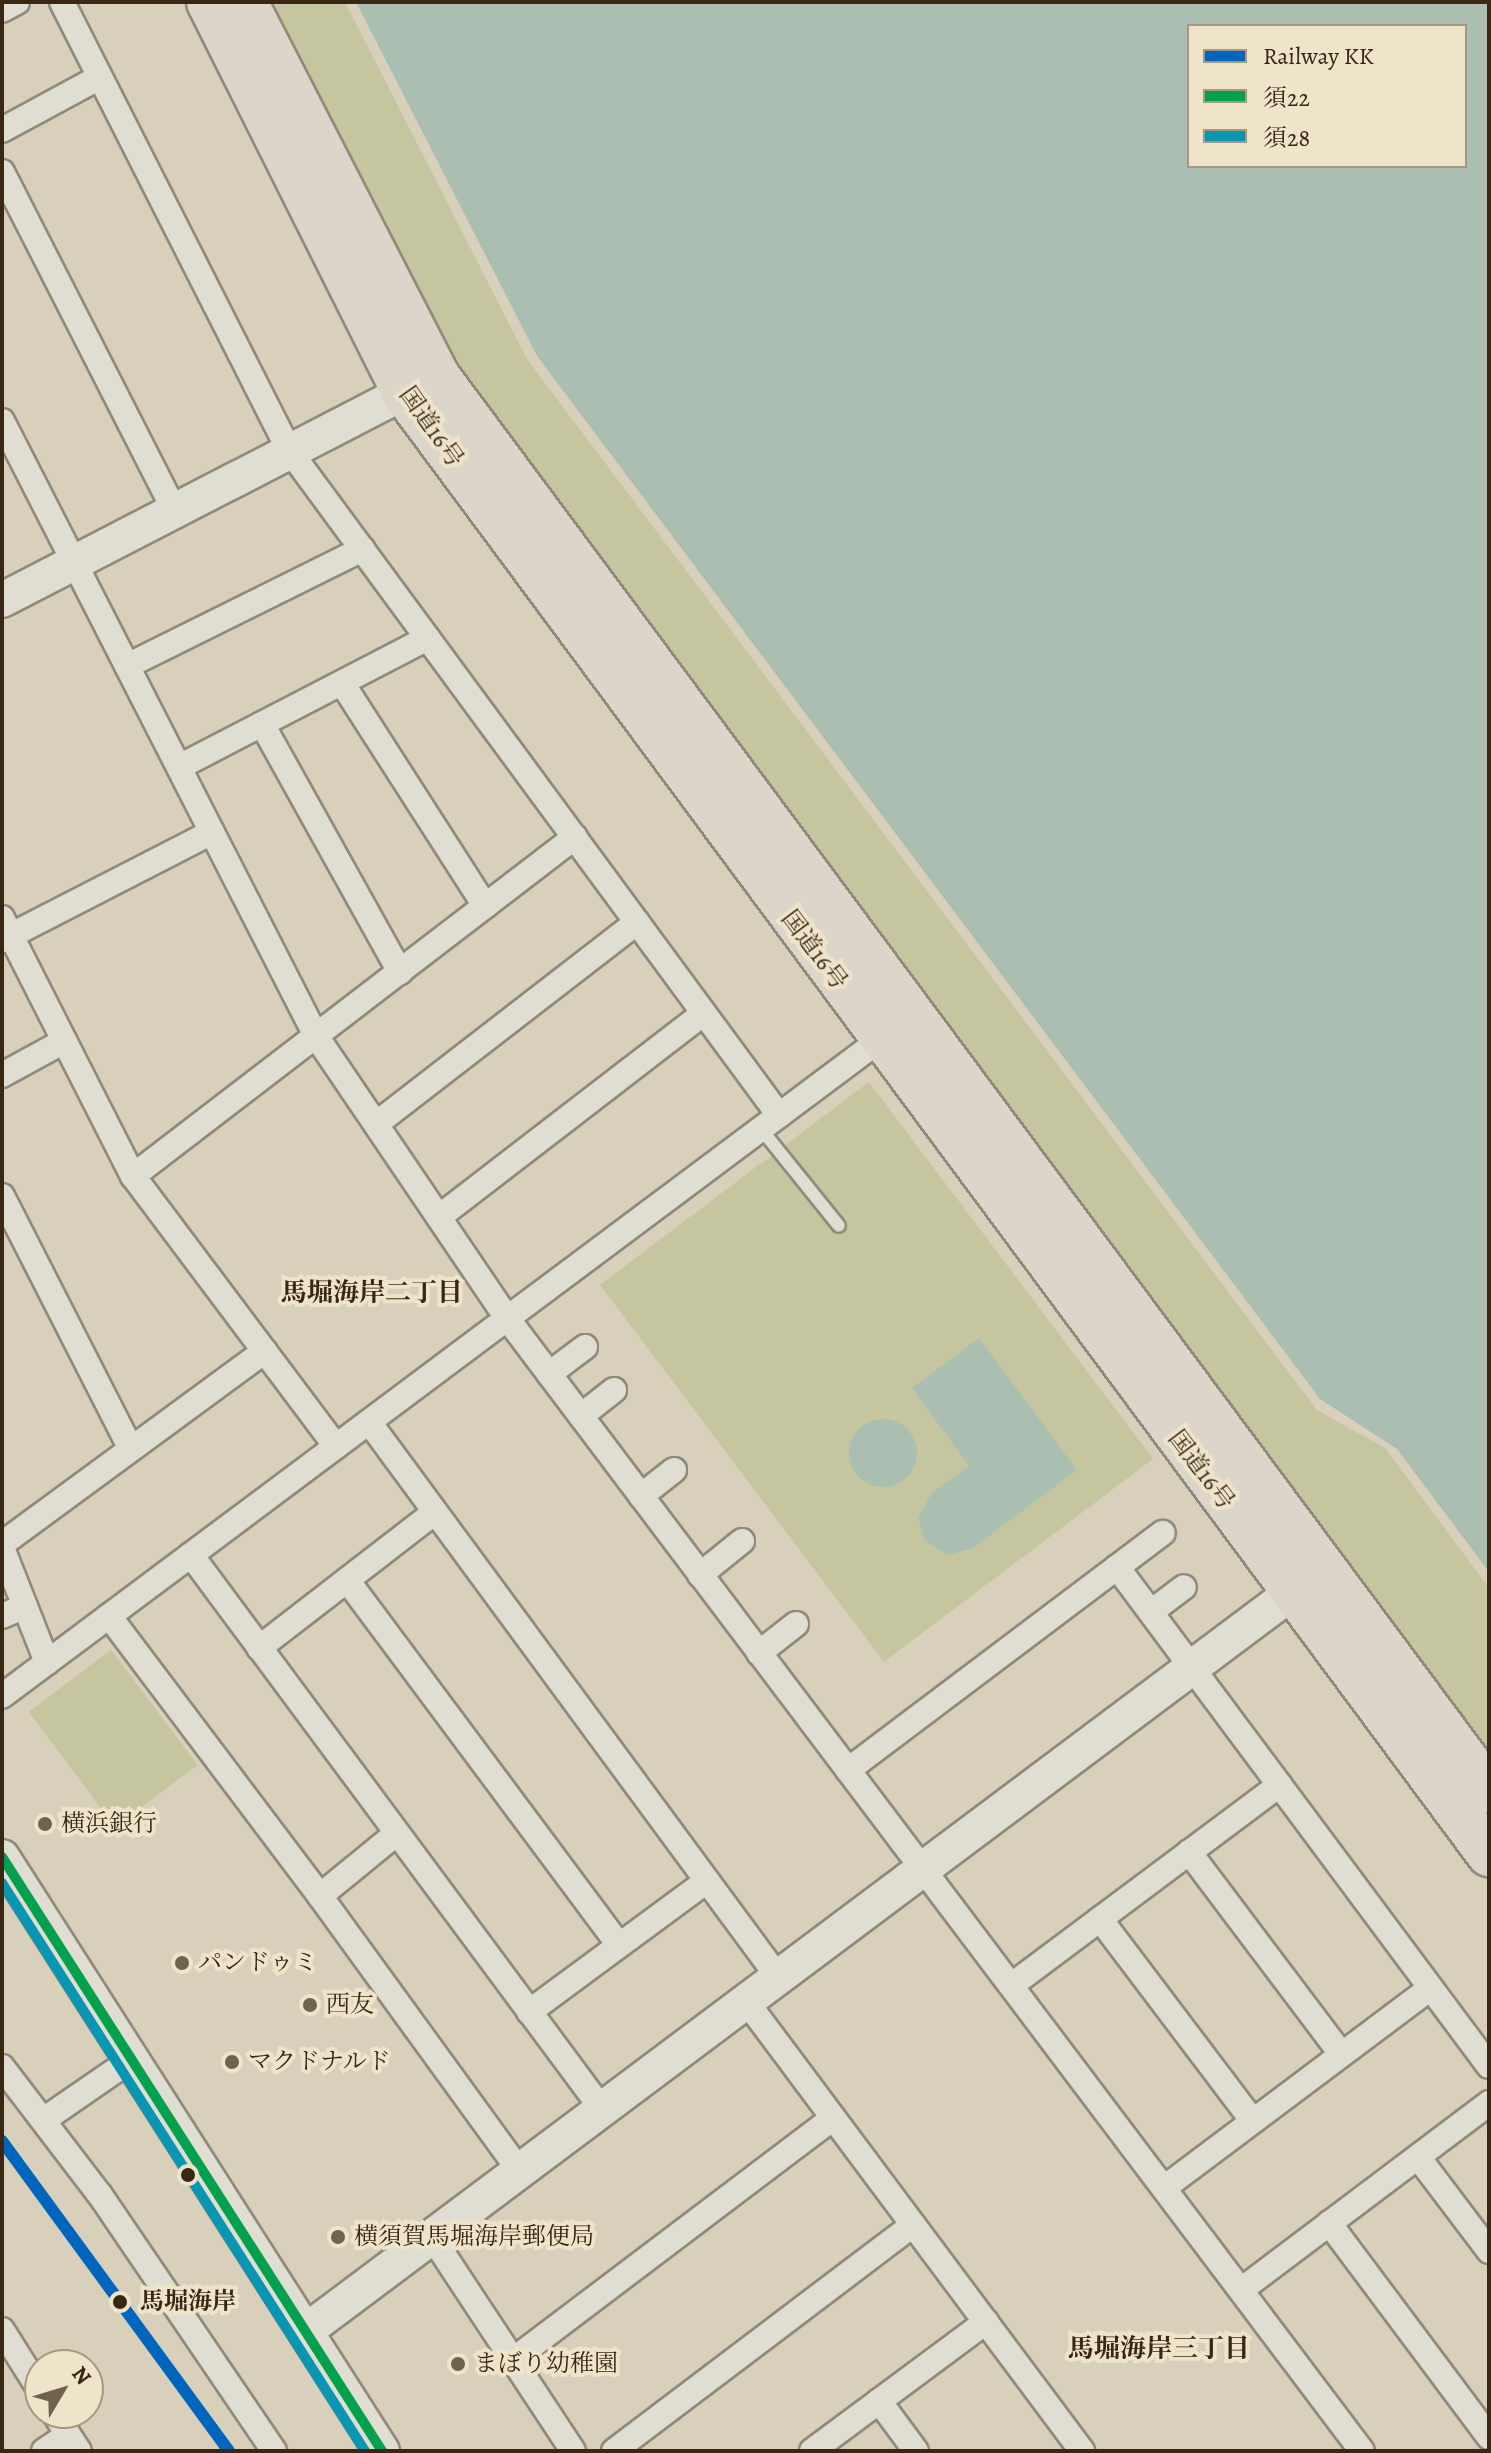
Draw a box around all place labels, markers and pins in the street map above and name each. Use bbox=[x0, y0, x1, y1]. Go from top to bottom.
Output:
place label: 横浜銀行 bbox=[61, 1810, 157, 1838]
marker: 横浜銀行 bbox=[36, 1815, 54, 1833]
place label: パンドゥミ bbox=[198, 1949, 318, 1977]
marker: パンドゥミ bbox=[173, 1954, 191, 1972]
place label: 西友 bbox=[326, 1991, 374, 2019]
marker: 西友 bbox=[301, 1996, 319, 2014]
place label: マクドナルド bbox=[248, 2048, 392, 2076]
marker: マクドナルド bbox=[223, 2053, 241, 2071]
unlabelled marker bbox=[180, 2167, 196, 2183]
place label: 横須賀馬堀海岸郵便局 bbox=[354, 2223, 594, 2251]
marker: 横須賀馬堀海岸郵便局 bbox=[329, 2228, 347, 2246]
place label: 馬堀海岸 bbox=[140, 2288, 236, 2316]
marker: 馬堀海岸 bbox=[107, 2289, 133, 2315]
place label: まぼり幼稚園 bbox=[474, 2350, 618, 2378]
marker: まぼり幼稚園 bbox=[449, 2355, 467, 2373]

